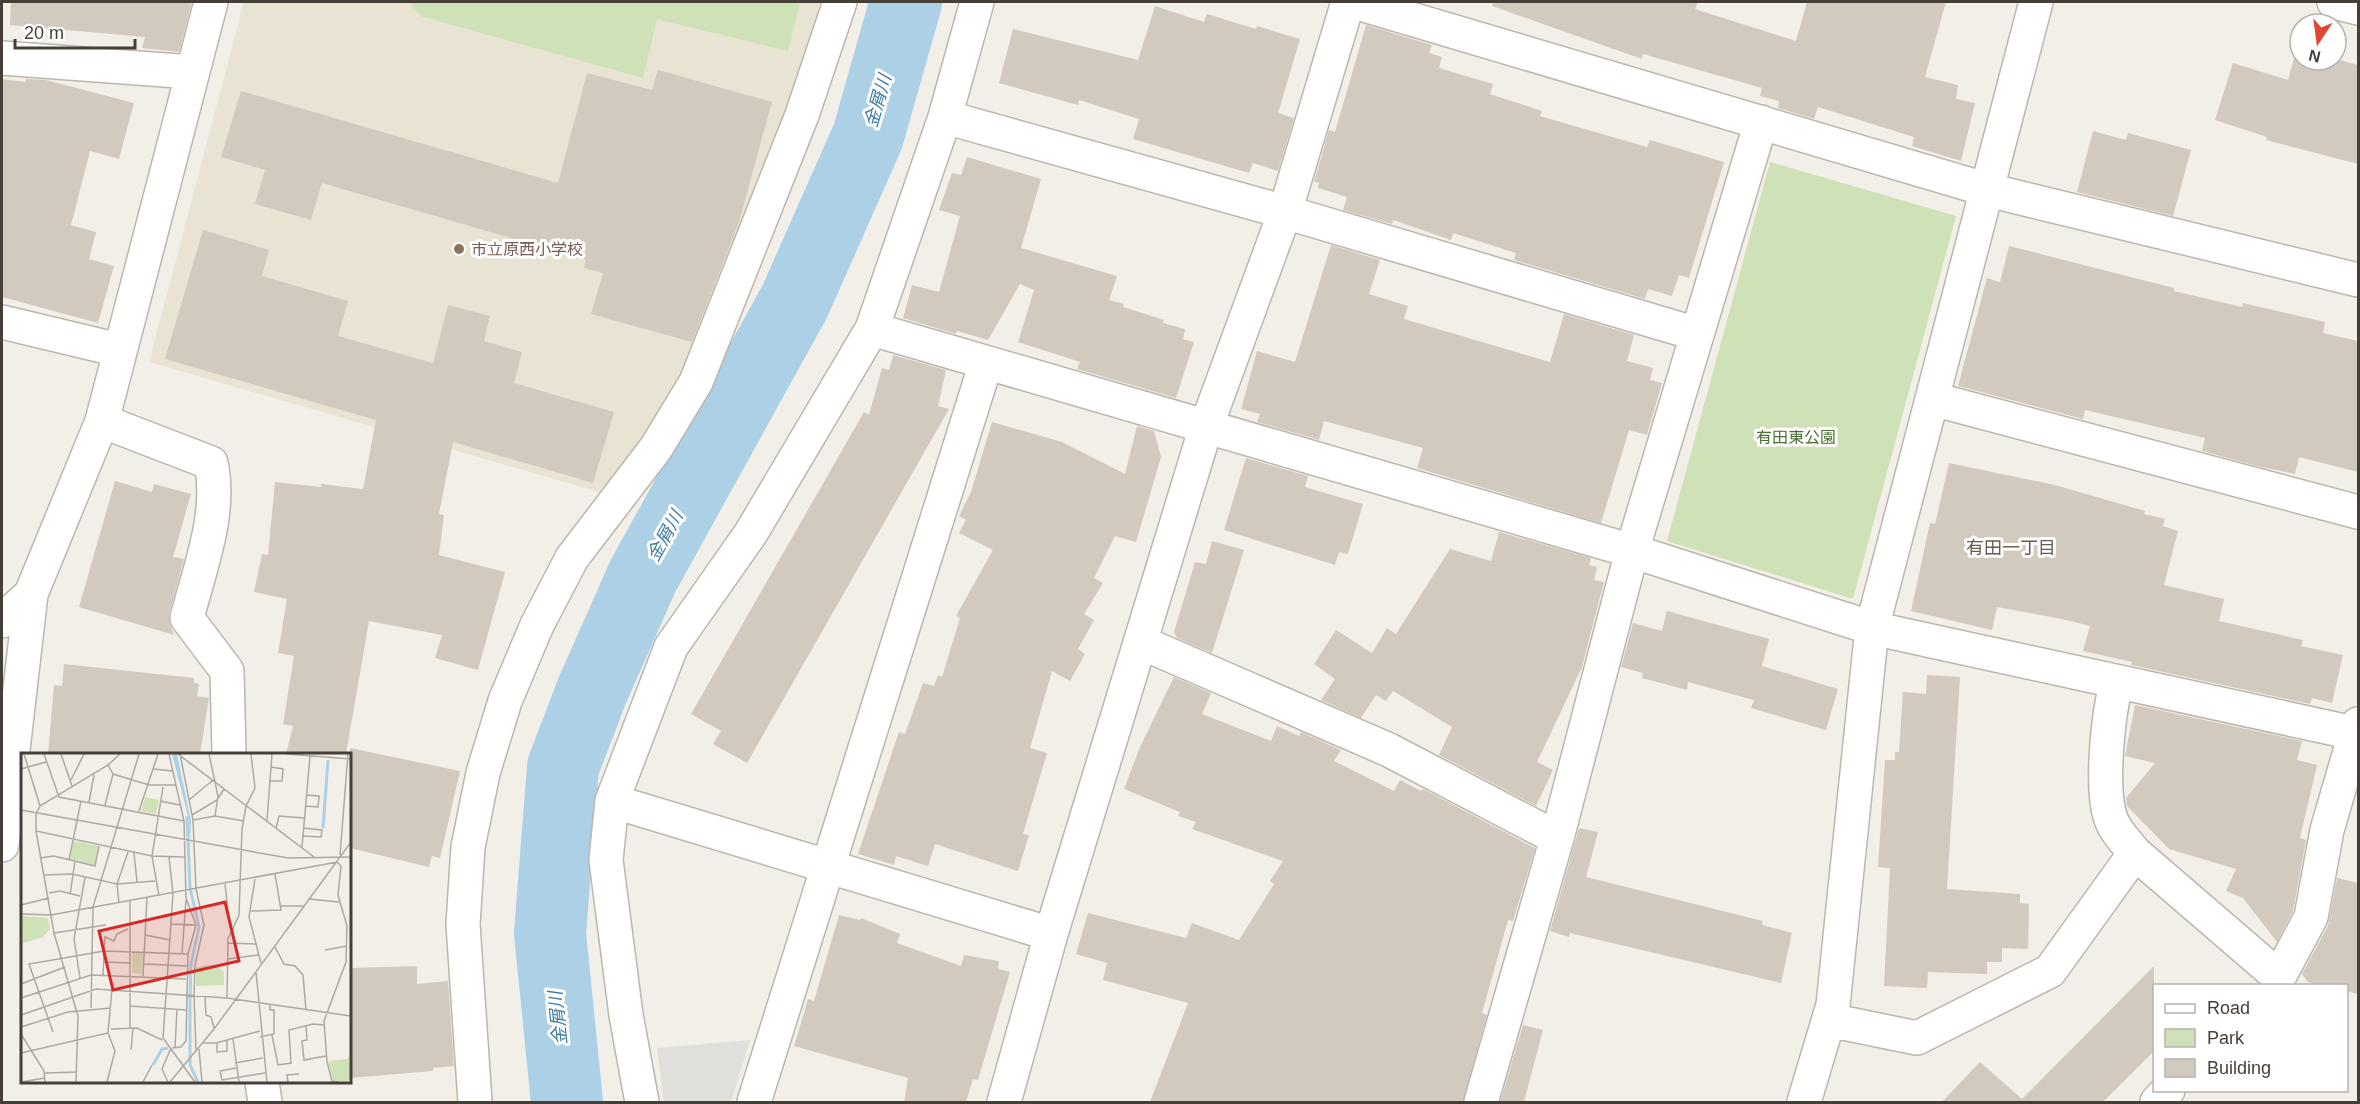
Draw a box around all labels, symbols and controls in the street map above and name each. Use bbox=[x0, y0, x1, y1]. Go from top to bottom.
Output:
scale bar bbox=[15, 12, 135, 50]
north arrow bbox=[2288, 12, 2348, 72]
text: 20 m bbox=[24, 23, 64, 43]
text: N bbox=[2307, 47, 2322, 66]
water label: 金屑川 bbox=[861, 70, 896, 130]
place label: 市立原西小学校 bbox=[471, 241, 583, 258]
marker: 市立原西小学校 bbox=[452, 242, 466, 256]
park label: 有田東公園 bbox=[1756, 429, 1836, 446]
water label: 金屑川 bbox=[643, 506, 688, 564]
district label: 有田一丁目 bbox=[1966, 538, 2056, 558]
inset map bbox=[21, 753, 351, 1083]
legend bbox=[2153, 984, 2348, 1092]
water label: 金屑川 bbox=[545, 988, 571, 1046]
text: Road bbox=[2207, 998, 2250, 1018]
text: Park bbox=[2207, 1028, 2245, 1048]
text: Building bbox=[2207, 1058, 2271, 1078]

